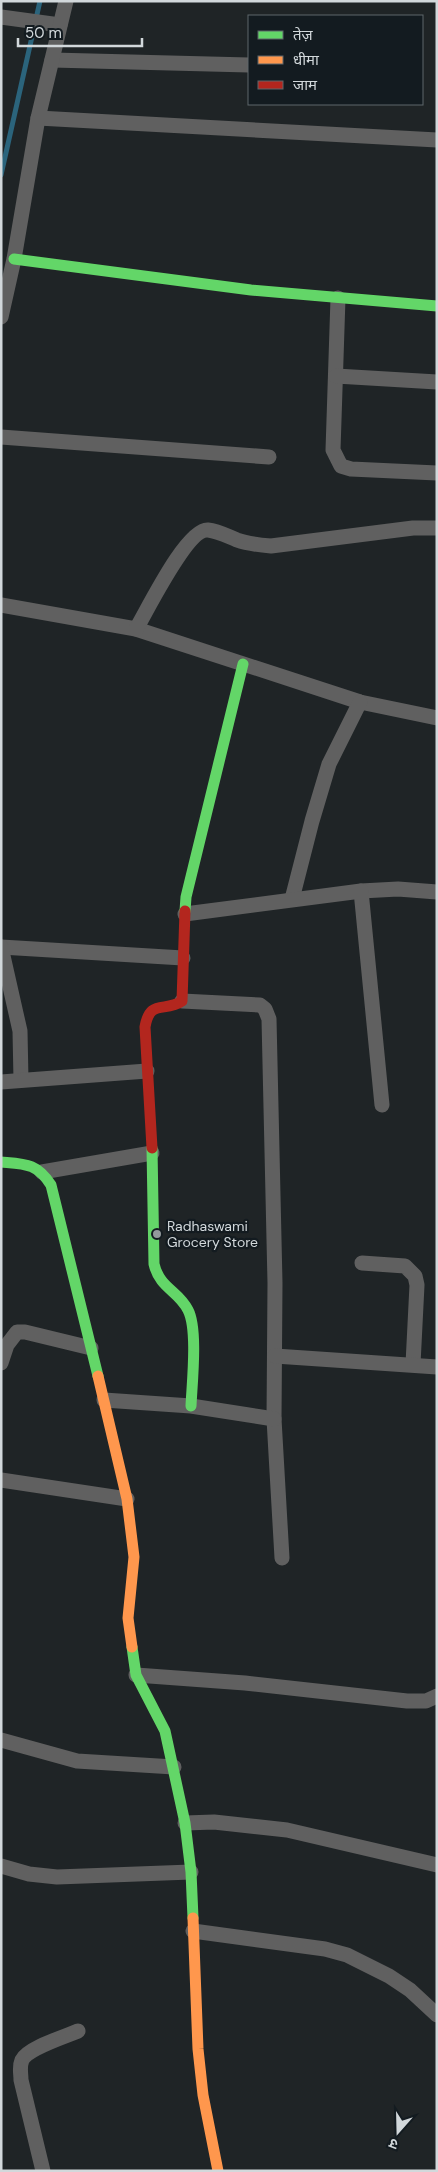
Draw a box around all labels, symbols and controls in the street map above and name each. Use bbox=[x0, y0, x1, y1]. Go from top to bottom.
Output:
scale bar bbox=[18, 15, 141, 47]
legend bbox=[248, 15, 423, 105]
text: 50 m bbox=[25, 23, 62, 43]
text: तेज़ bbox=[293, 25, 314, 45]
text: धीमा bbox=[293, 50, 320, 70]
text: जाम bbox=[293, 75, 318, 95]
place label: Radhaswami Grocery Store bbox=[167, 1217, 258, 1251]
marker: Radhaswami Grocery Store bbox=[151, 1228, 163, 1240]
north arrow bbox=[373, 2107, 423, 2157]
text: उ bbox=[386, 2134, 400, 2154]

